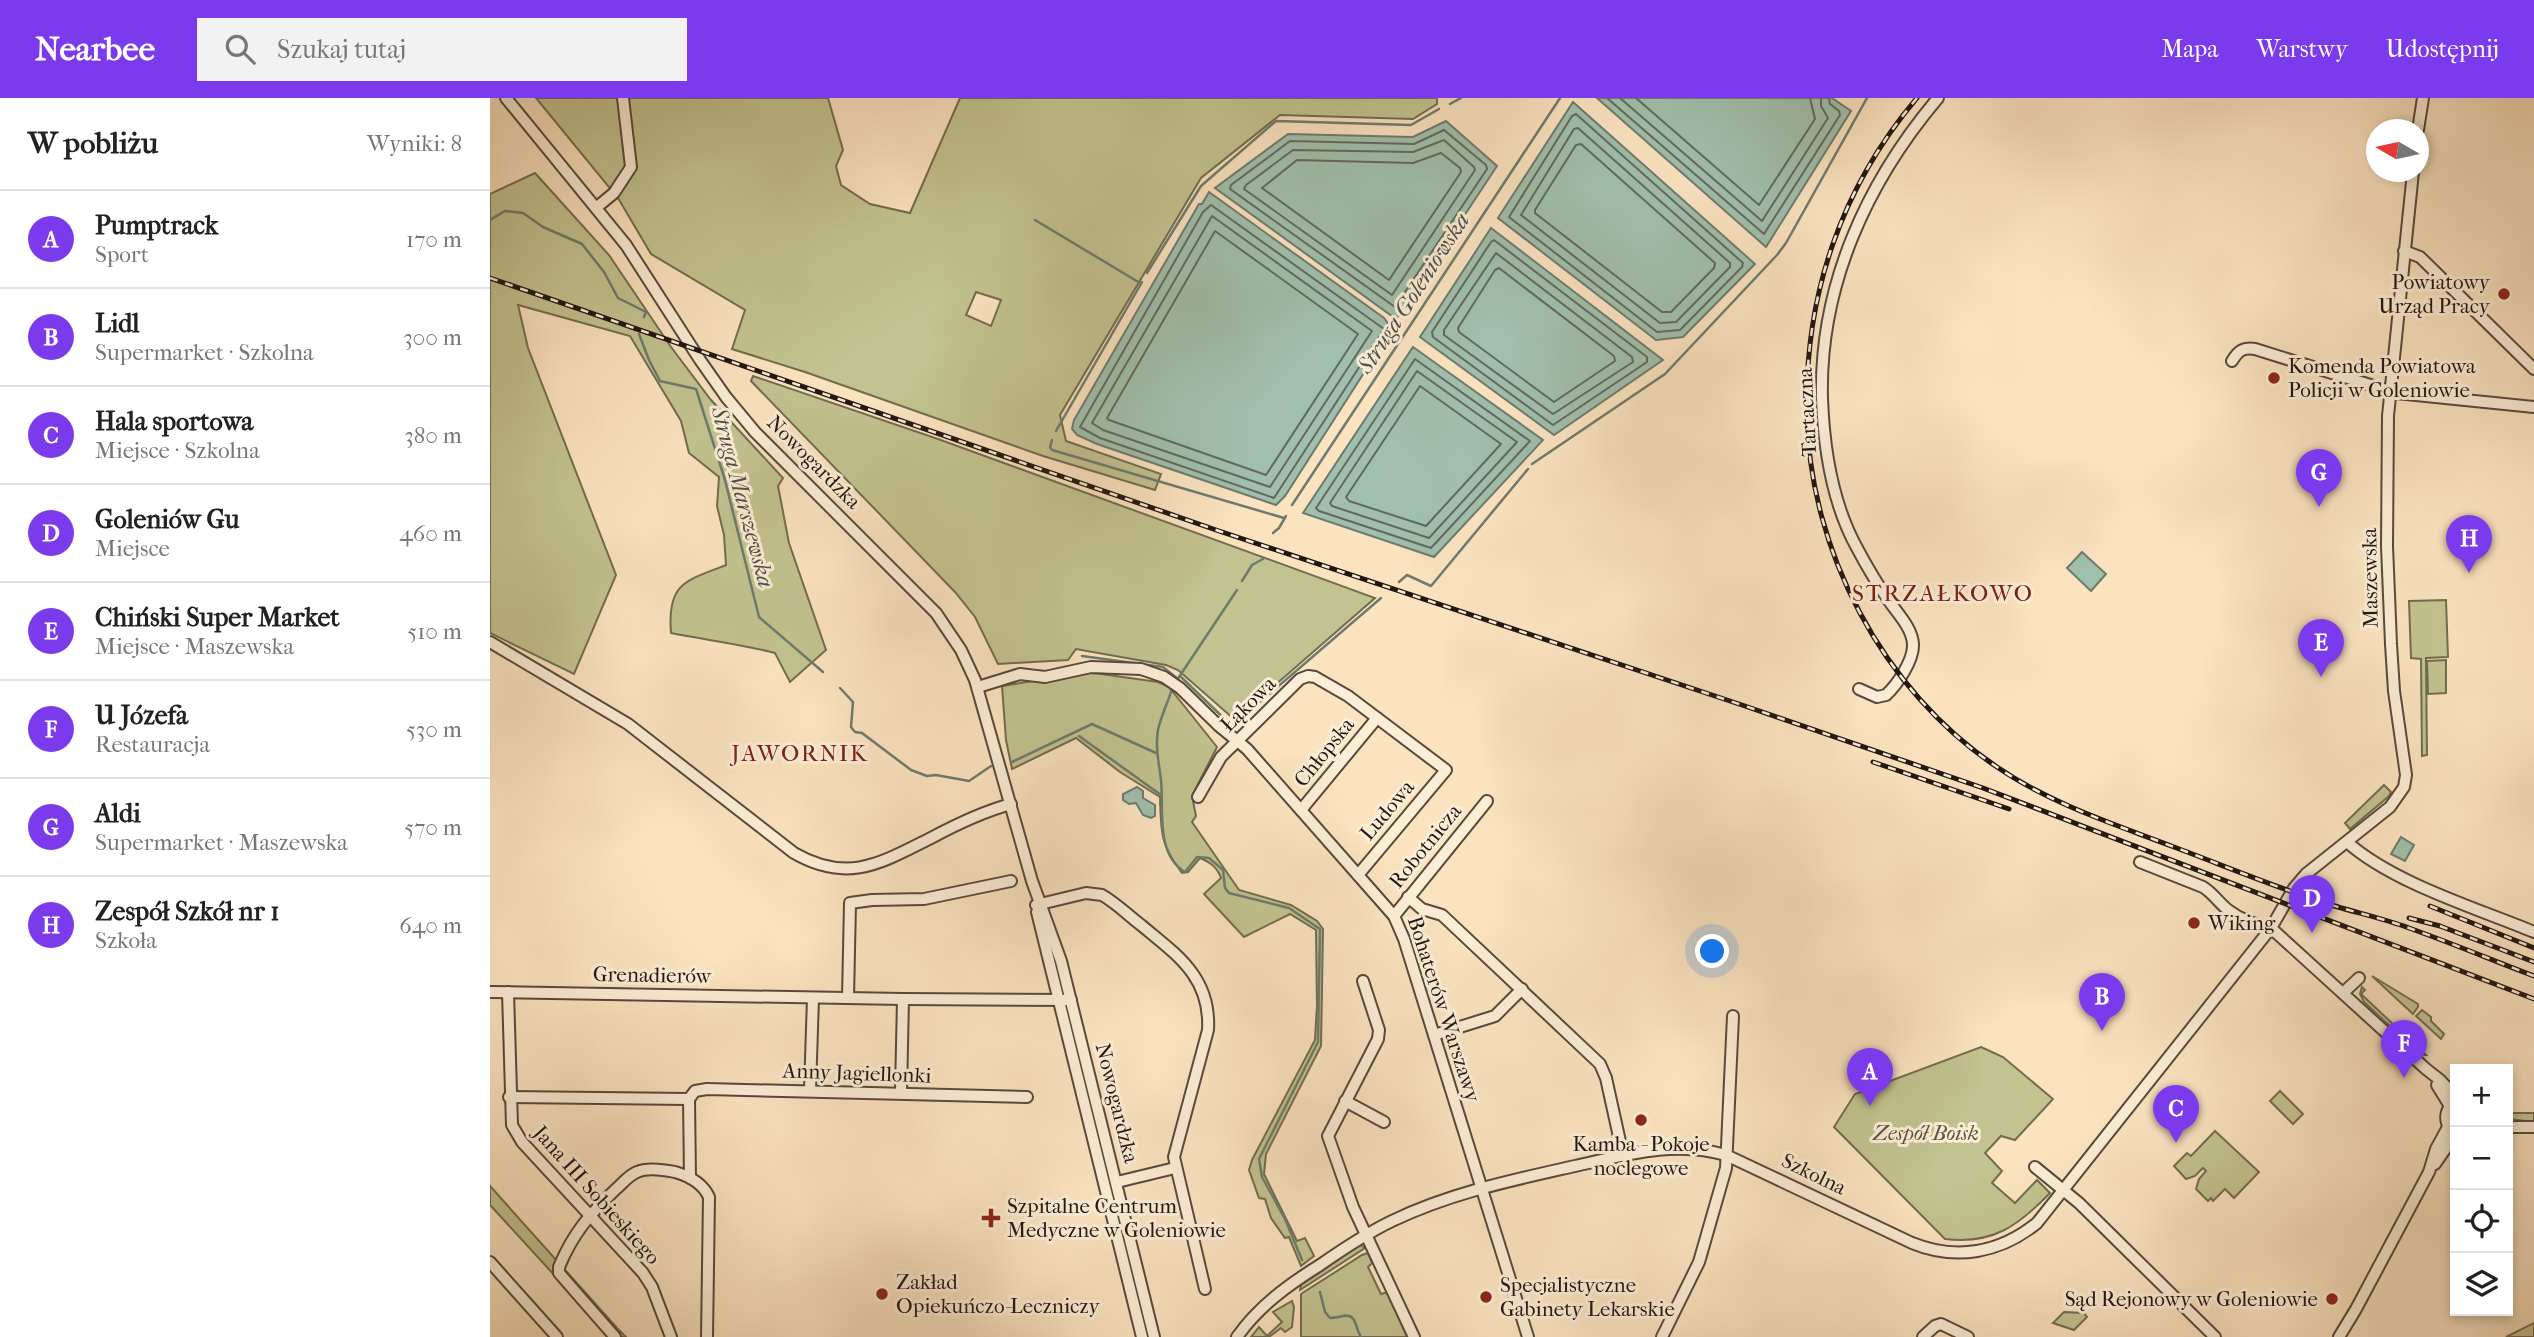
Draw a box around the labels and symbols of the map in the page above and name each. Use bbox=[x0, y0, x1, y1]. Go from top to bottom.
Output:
north arrow bbox=[2366, 119, 2429, 182]
water label: Struga Goleniowska bbox=[1351, 208, 1475, 379]
place label: Powiatowy Urząd Pracy bbox=[2378, 270, 2491, 318]
marker: Powiatowy Urząd Pracy bbox=[2496, 286, 2512, 302]
place label: Komenda Powiatowa Policji w Goleniowie bbox=[2288, 354, 2476, 402]
street label: Tartaczna bbox=[1793, 367, 1821, 457]
marker: Komenda Powiatowa Policji w Goleniowie bbox=[2266, 370, 2282, 386]
water label: Struga Marszewska bbox=[705, 403, 780, 591]
street label: Nowogardzka bbox=[762, 410, 866, 514]
pin: G bbox=[2296, 449, 2342, 507]
pin: H bbox=[2446, 515, 2492, 573]
street label: Maszewska bbox=[2357, 527, 2383, 628]
district label: STRZAŁKOWO bbox=[1852, 580, 2034, 607]
pin: E bbox=[2298, 619, 2344, 677]
street label: Łąkowa bbox=[1215, 671, 1281, 737]
street label: Chłopska bbox=[1289, 712, 1359, 791]
district label: JAWORNIK bbox=[729, 740, 869, 767]
street label: Ludowa bbox=[1355, 775, 1419, 845]
street label: Robotnicza bbox=[1384, 799, 1466, 893]
pin: D bbox=[2289, 875, 2335, 933]
place label: Wiking bbox=[2207, 911, 2276, 935]
street label: Bohaterów Warszawy bbox=[1403, 913, 1486, 1106]
marker: Wiking bbox=[2186, 915, 2202, 931]
your location bbox=[1695, 934, 1729, 968]
street label: Grenadierów bbox=[593, 962, 713, 988]
pin: B bbox=[2079, 973, 2125, 1031]
pin: F bbox=[2381, 1020, 2427, 1078]
street label: Nowogardzka bbox=[1091, 1041, 1144, 1166]
pin: A bbox=[1847, 1048, 1893, 1106]
street label: Anny Jagiellonki bbox=[781, 1058, 932, 1088]
pin: C bbox=[2153, 1085, 2199, 1143]
marker: Kamba - Pokoje noclegowe bbox=[1633, 1112, 1649, 1128]
street label: Jana III Sobieskiego bbox=[527, 1119, 666, 1269]
park label: Zespół Boisk bbox=[1871, 1121, 1979, 1145]
place label: Kamba - Pokoje noclegowe bbox=[1572, 1132, 1710, 1180]
street label: Szkolna bbox=[1778, 1148, 1850, 1200]
place label: Szpitalne Centrum Medyczne w Goleniowie bbox=[1007, 1194, 1226, 1242]
marker: Szpitalne Centrum Medyczne w Goleniowie bbox=[981, 1208, 1001, 1228]
place label: Zakład Opiekuńczo-Leczniczy bbox=[896, 1270, 1100, 1318]
place label: Specjalistyczne Gabinety Lekarskie bbox=[1500, 1273, 1675, 1321]
marker: Zakład Opiekuńczo-Leczniczy bbox=[874, 1286, 890, 1302]
place label: Sąd Rejonowy w Goleniowie bbox=[2065, 1287, 2318, 1311]
marker: Specjalistyczne Gabinety Lekarskie bbox=[1478, 1289, 1494, 1305]
marker: Sąd Rejonowy w Goleniowie bbox=[2324, 1291, 2340, 1307]

